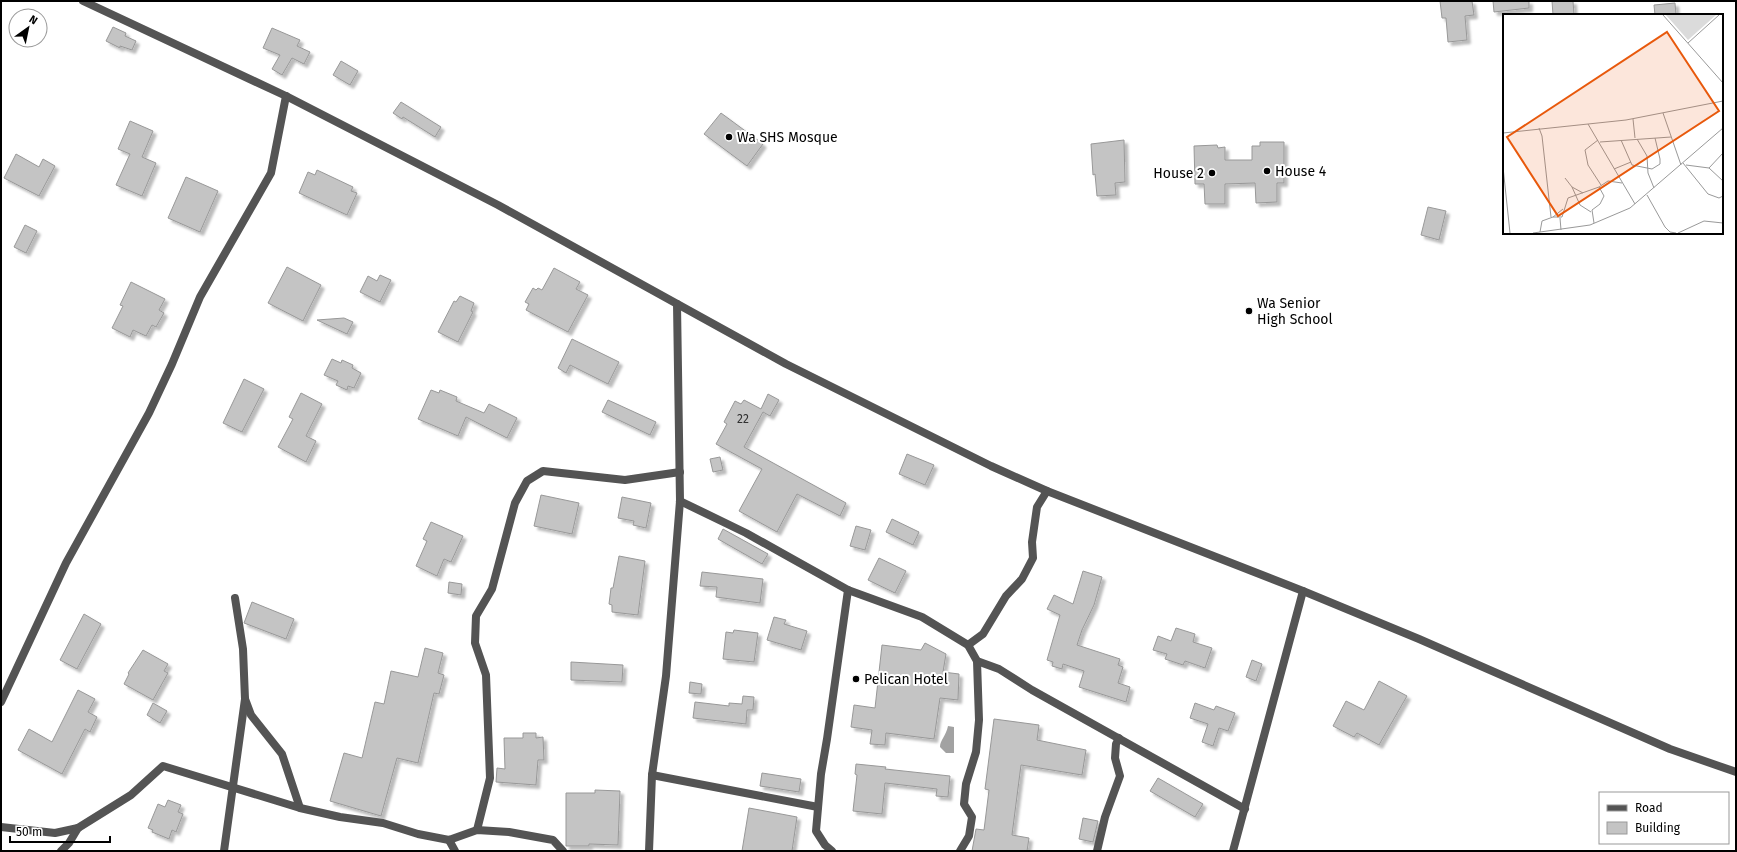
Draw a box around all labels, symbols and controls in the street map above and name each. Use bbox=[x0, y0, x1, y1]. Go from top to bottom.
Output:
north arrow bbox=[8, 8, 48, 48]
text: N bbox=[27, 13, 40, 27]
inset map bbox=[1503, 14, 1723, 234]
place label: Wa SHS Mosque bbox=[737, 129, 838, 146]
marker: Wa SHS Mosque bbox=[724, 132, 734, 142]
place label: House 4 bbox=[1275, 163, 1327, 180]
place label: House 2 bbox=[1153, 165, 1204, 182]
marker: House 4 bbox=[1262, 166, 1272, 176]
marker: House 2 bbox=[1207, 168, 1217, 178]
place label: Wa Senior High School bbox=[1257, 295, 1333, 328]
marker: Wa Senior High School bbox=[1244, 306, 1254, 316]
house number: 22 bbox=[737, 412, 749, 426]
place label: Pelican Hotel bbox=[864, 671, 948, 688]
marker: Pelican Hotel bbox=[851, 674, 861, 684]
legend bbox=[1599, 792, 1729, 844]
text: Road bbox=[1635, 801, 1663, 815]
scale bar bbox=[10, 818, 110, 844]
text: Building bbox=[1635, 821, 1681, 835]
text: 50 m bbox=[16, 825, 42, 839]

